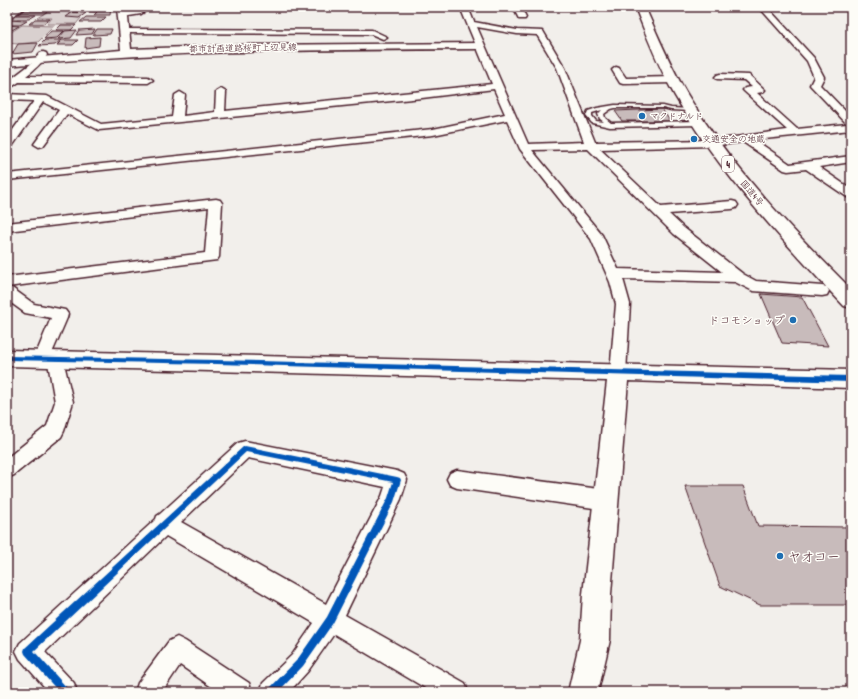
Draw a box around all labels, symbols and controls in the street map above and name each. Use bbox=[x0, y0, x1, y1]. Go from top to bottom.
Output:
street label: 都市計画道路桜町上辺見線 bbox=[189, 41, 297, 55]
place label: マクドナルド bbox=[650, 110, 703, 122]
marker: マクドナルド bbox=[637, 111, 647, 121]
place label: 交通安全の地蔵 bbox=[702, 133, 765, 145]
marker: 交通安全の地蔵 bbox=[689, 134, 699, 144]
road number: 4 bbox=[722, 156, 734, 172]
street label: 国道4号 bbox=[738, 178, 766, 208]
place label: ドコモショップ bbox=[708, 313, 785, 327]
marker: ドコモショップ bbox=[788, 315, 798, 325]
place label: ヤオコー bbox=[788, 547, 840, 565]
marker: ヤオコー bbox=[775, 551, 785, 561]

